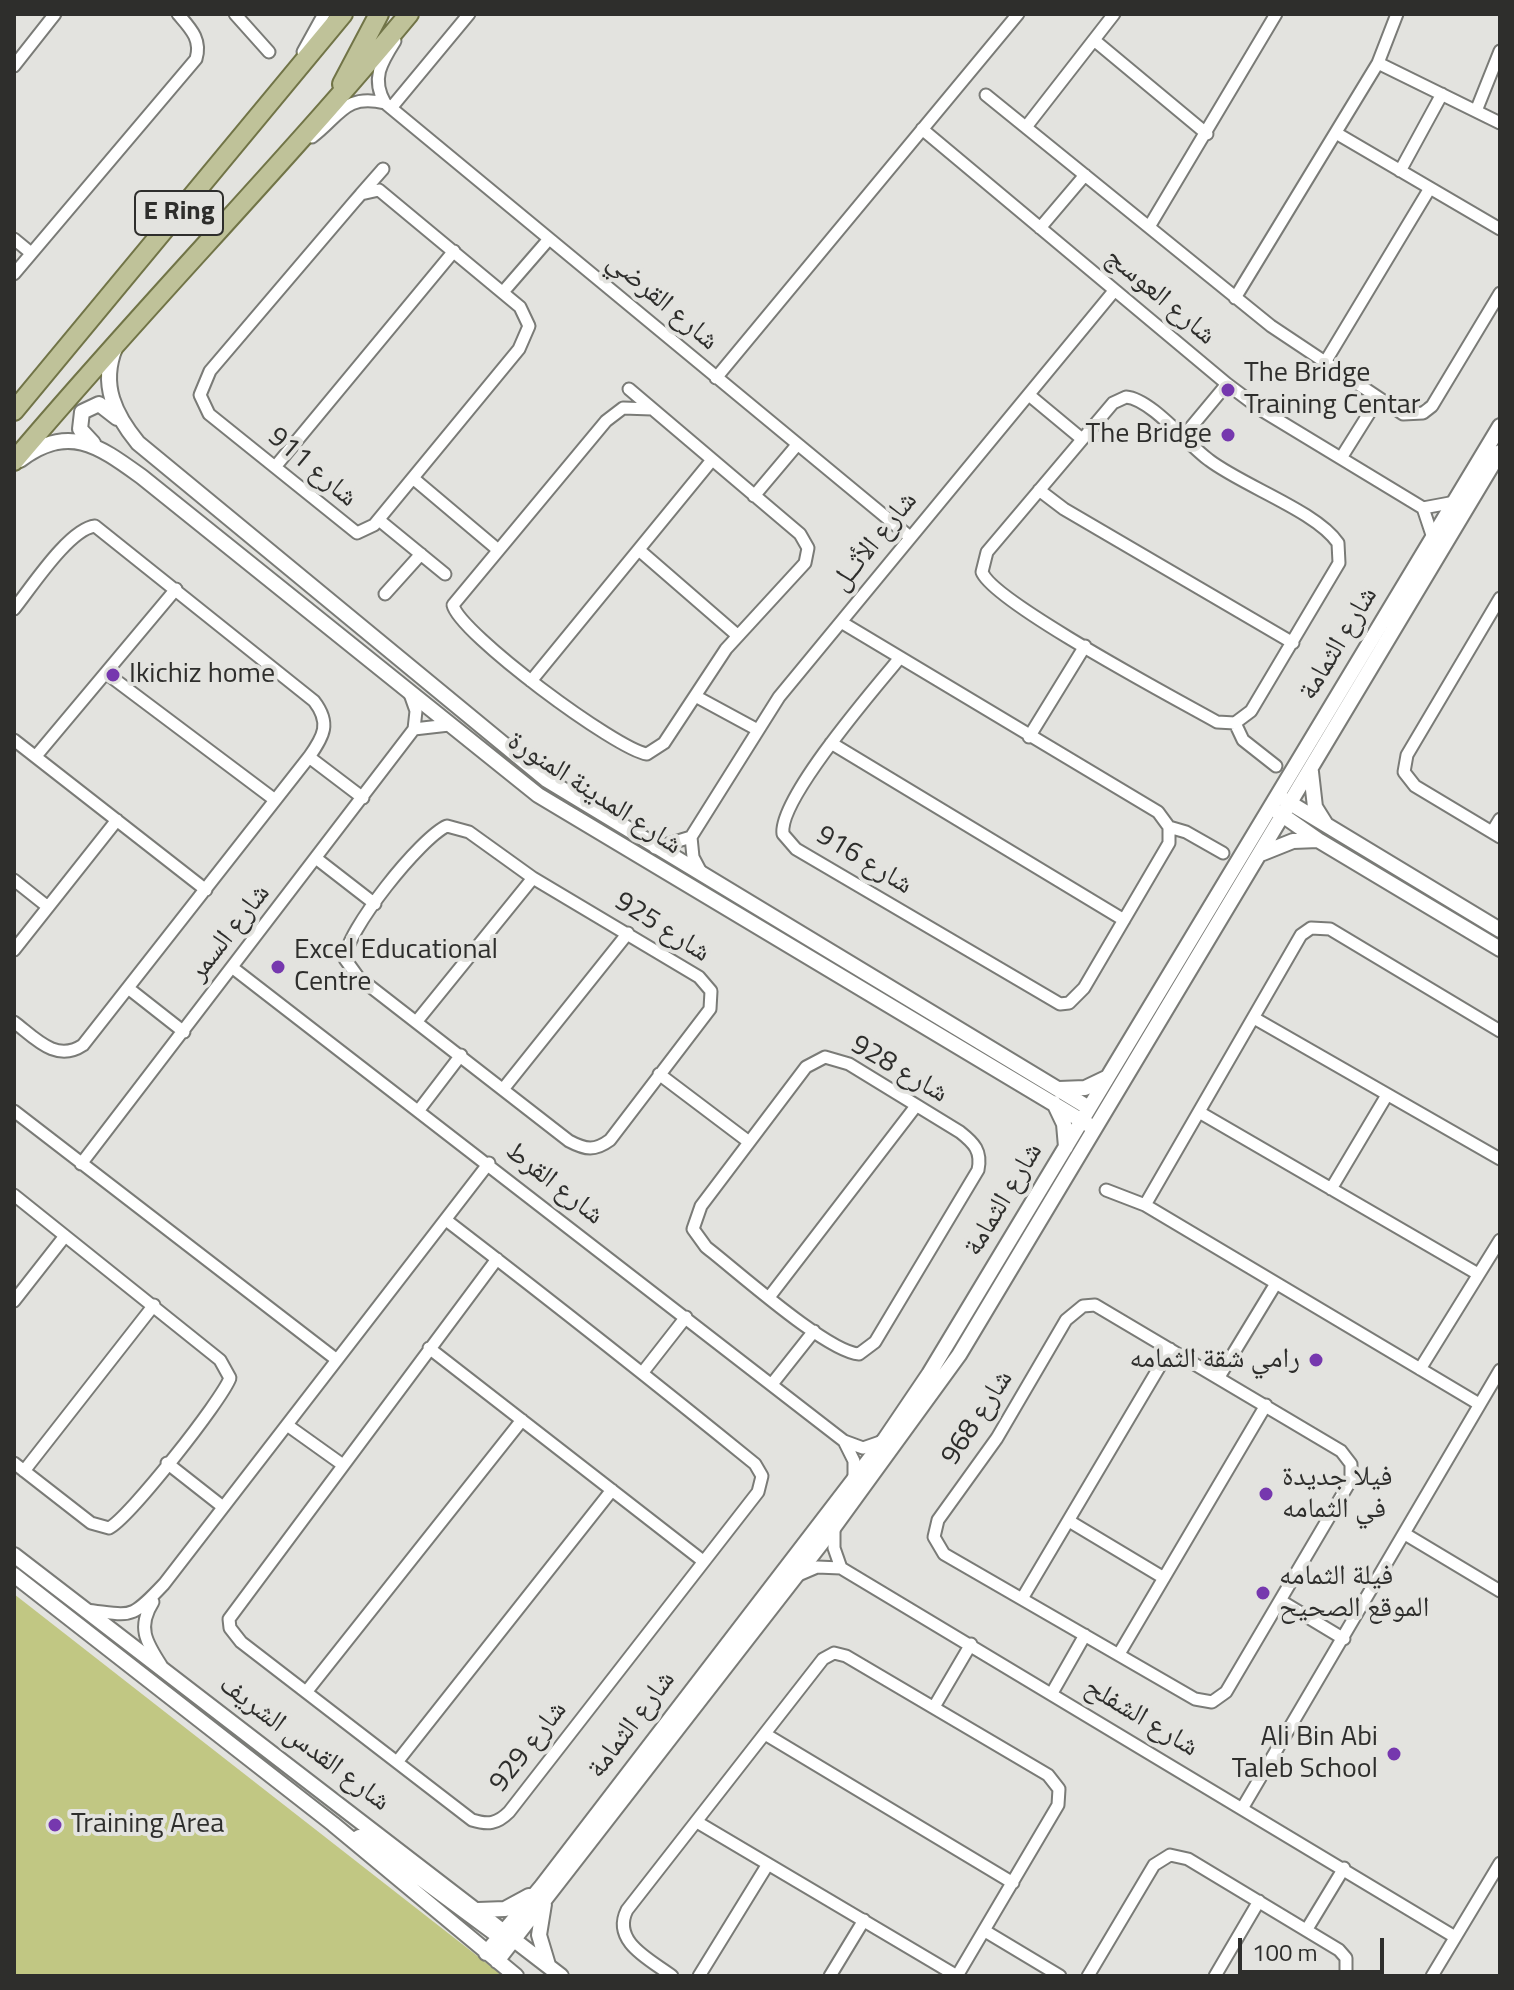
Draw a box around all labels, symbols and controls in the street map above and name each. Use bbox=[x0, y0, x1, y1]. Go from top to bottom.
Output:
road number: E Ring bbox=[135, 191, 223, 235]
street label: شارع العوسج bbox=[1098, 241, 1222, 353]
street label: شارع القرضي bbox=[599, 246, 725, 358]
place label: The Bridge Training Centar bbox=[1244, 357, 1421, 423]
marker: The Bridge Training Centar bbox=[1219, 381, 1237, 399]
place label: The Bridge bbox=[1086, 418, 1212, 452]
street label: شارع 911 bbox=[260, 421, 364, 515]
marker: The Bridge bbox=[1219, 426, 1237, 444]
street label: شارع الأثــل bbox=[825, 485, 925, 599]
street label: شارع الثمامة bbox=[1292, 581, 1386, 707]
place label: Ikichiz home bbox=[129, 658, 275, 692]
marker: Ikichiz home bbox=[104, 666, 122, 684]
street label: شارع المدينة المنورة bbox=[501, 725, 687, 863]
street label: شارع 916 bbox=[810, 819, 918, 903]
street label: شارع السمر bbox=[182, 878, 278, 988]
street label: شارع 925 bbox=[608, 886, 716, 970]
place label: Excel Educational Centre bbox=[294, 934, 498, 1000]
marker: Excel Educational Centre bbox=[269, 958, 287, 976]
street label: شارع 928 bbox=[845, 1029, 953, 1111]
street label: شارع القرط bbox=[498, 1135, 610, 1233]
street label: شارع الثمامة bbox=[957, 1137, 1051, 1263]
place label: رامي شقة الثمامه bbox=[1130, 1343, 1300, 1377]
marker: رامي شقة الثمامه bbox=[1307, 1351, 1325, 1369]
street label: شارع 968 bbox=[935, 1364, 1021, 1472]
place label: فيلا جديدة في الثمامه bbox=[1282, 1461, 1392, 1527]
marker: فيلا جديدة في الثمامه bbox=[1257, 1485, 1275, 1503]
place label: فيلة الثمامه الموقع الصحيح bbox=[1279, 1560, 1429, 1626]
marker: فيلة الثمامه الموقع الصحيح bbox=[1254, 1584, 1272, 1602]
street label: شارع الثمامة bbox=[581, 1665, 683, 1785]
street label: شارع القدس الشريف bbox=[212, 1669, 396, 1819]
street label: شارع الشفلح bbox=[1078, 1671, 1204, 1765]
street label: شارع 929 bbox=[483, 1695, 575, 1799]
place label: Ali Bin Abi Taleb School bbox=[1232, 1721, 1378, 1787]
marker: Ali Bin Abi Taleb School bbox=[1385, 1745, 1403, 1763]
place label: Training Area bbox=[71, 1808, 224, 1842]
marker: Training Area bbox=[46, 1816, 64, 1834]
scale bar bbox=[1242, 1922, 1388, 1972]
text: 100 m bbox=[1252, 1934, 1318, 1970]

